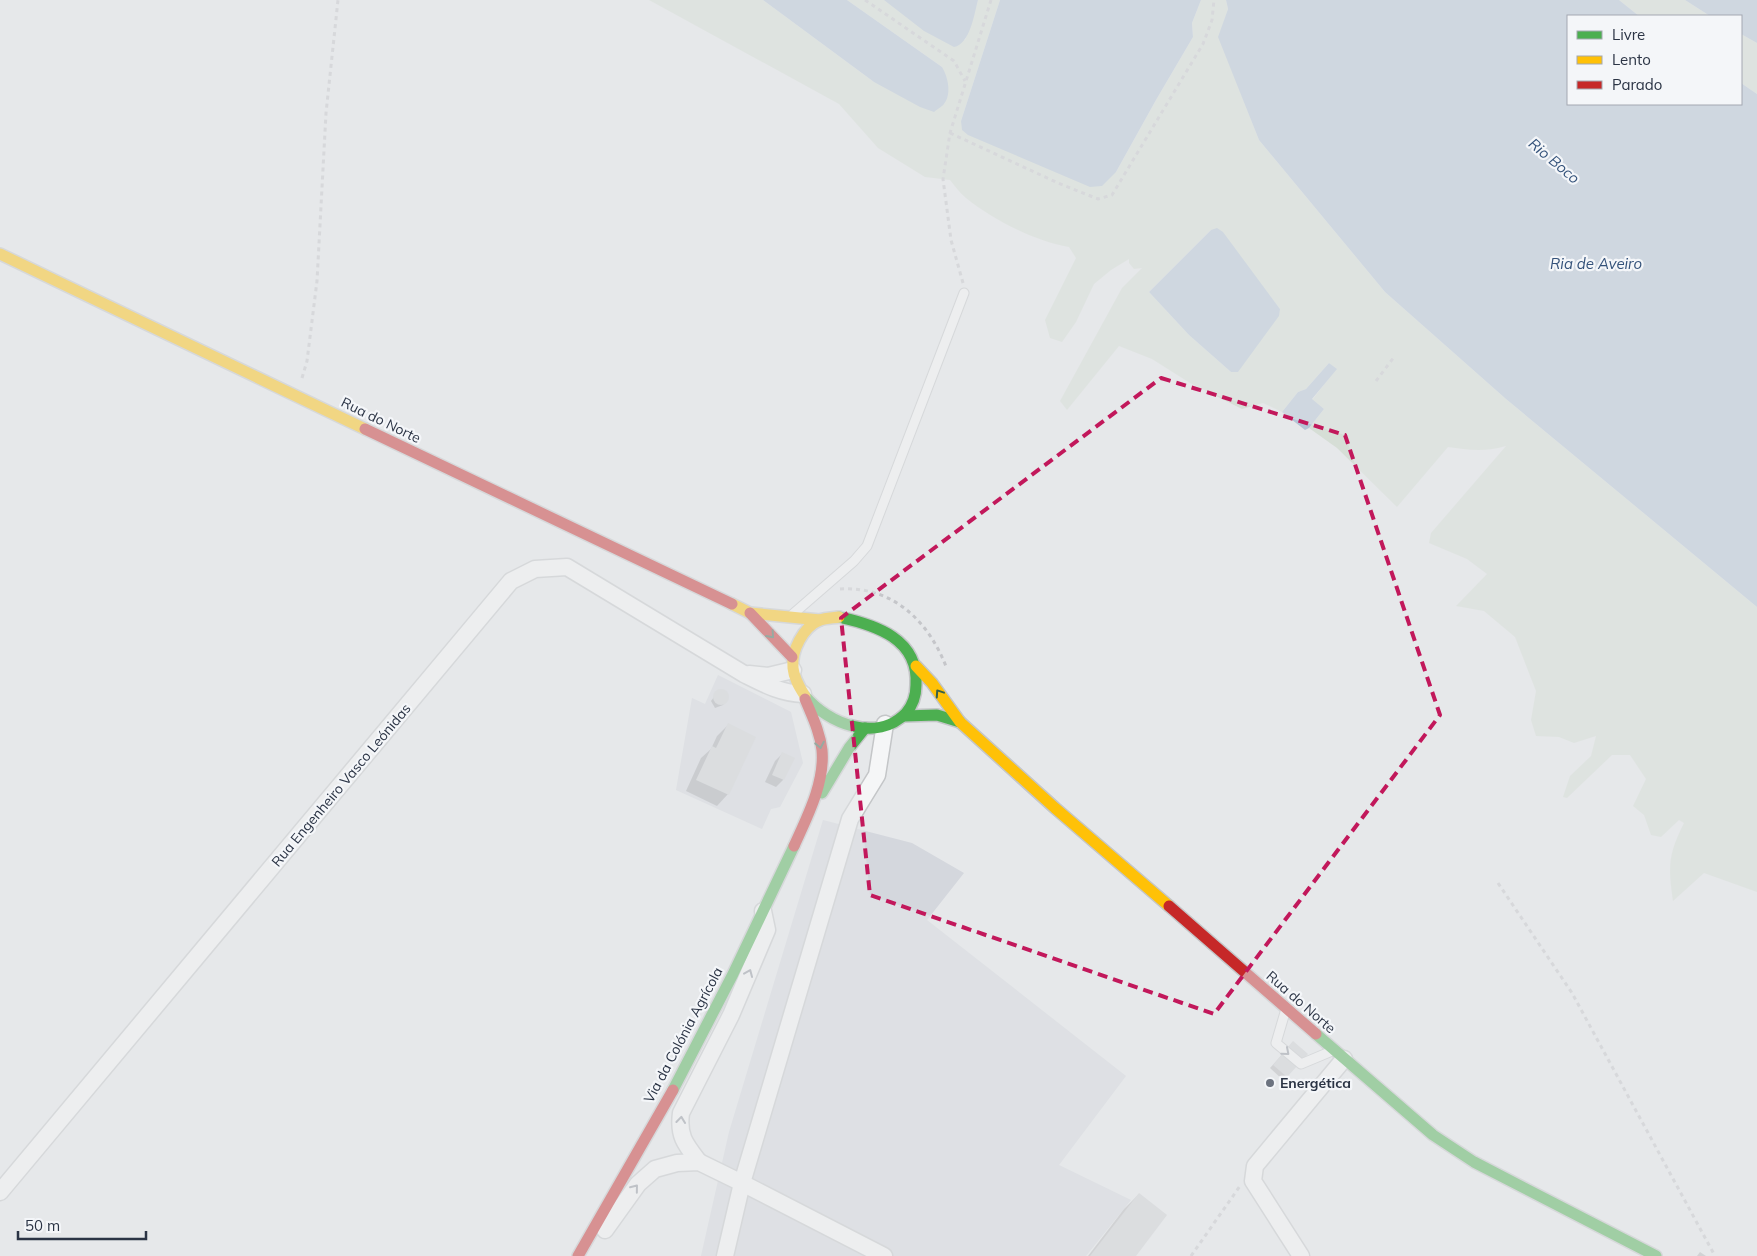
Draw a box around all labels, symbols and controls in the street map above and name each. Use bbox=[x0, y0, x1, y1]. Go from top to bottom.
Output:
legend bbox=[1567, 15, 1742, 105]
text: Livre bbox=[1612, 25, 1645, 44]
text: Lento bbox=[1612, 50, 1651, 69]
text: Parado bbox=[1612, 75, 1662, 94]
water label: Rio Boco bbox=[1525, 134, 1584, 188]
water label: Ria de Aveiro bbox=[1550, 254, 1642, 273]
street label: Rua do Norte bbox=[338, 393, 424, 447]
one-way arrow bbox=[765, 630, 774, 639]
one-way arrow bbox=[936, 689, 945, 699]
street label: Rua Engenheiro Vasco Leónidas bbox=[267, 700, 415, 870]
one-way arrow bbox=[814, 740, 825, 749]
street label: Via da Colónia Agrícola bbox=[640, 964, 726, 1106]
street label: Rua do Norte bbox=[1263, 967, 1339, 1037]
one-way arrow bbox=[743, 969, 754, 978]
one-way arrow bbox=[1281, 1046, 1290, 1055]
place label: Energética bbox=[1280, 1074, 1351, 1092]
marker: Energética bbox=[1264, 1077, 1276, 1089]
one-way arrow bbox=[675, 1115, 686, 1123]
one-way arrow bbox=[630, 1185, 638, 1194]
scale bar bbox=[18, 1208, 145, 1240]
text: 50 m bbox=[25, 1216, 60, 1235]

